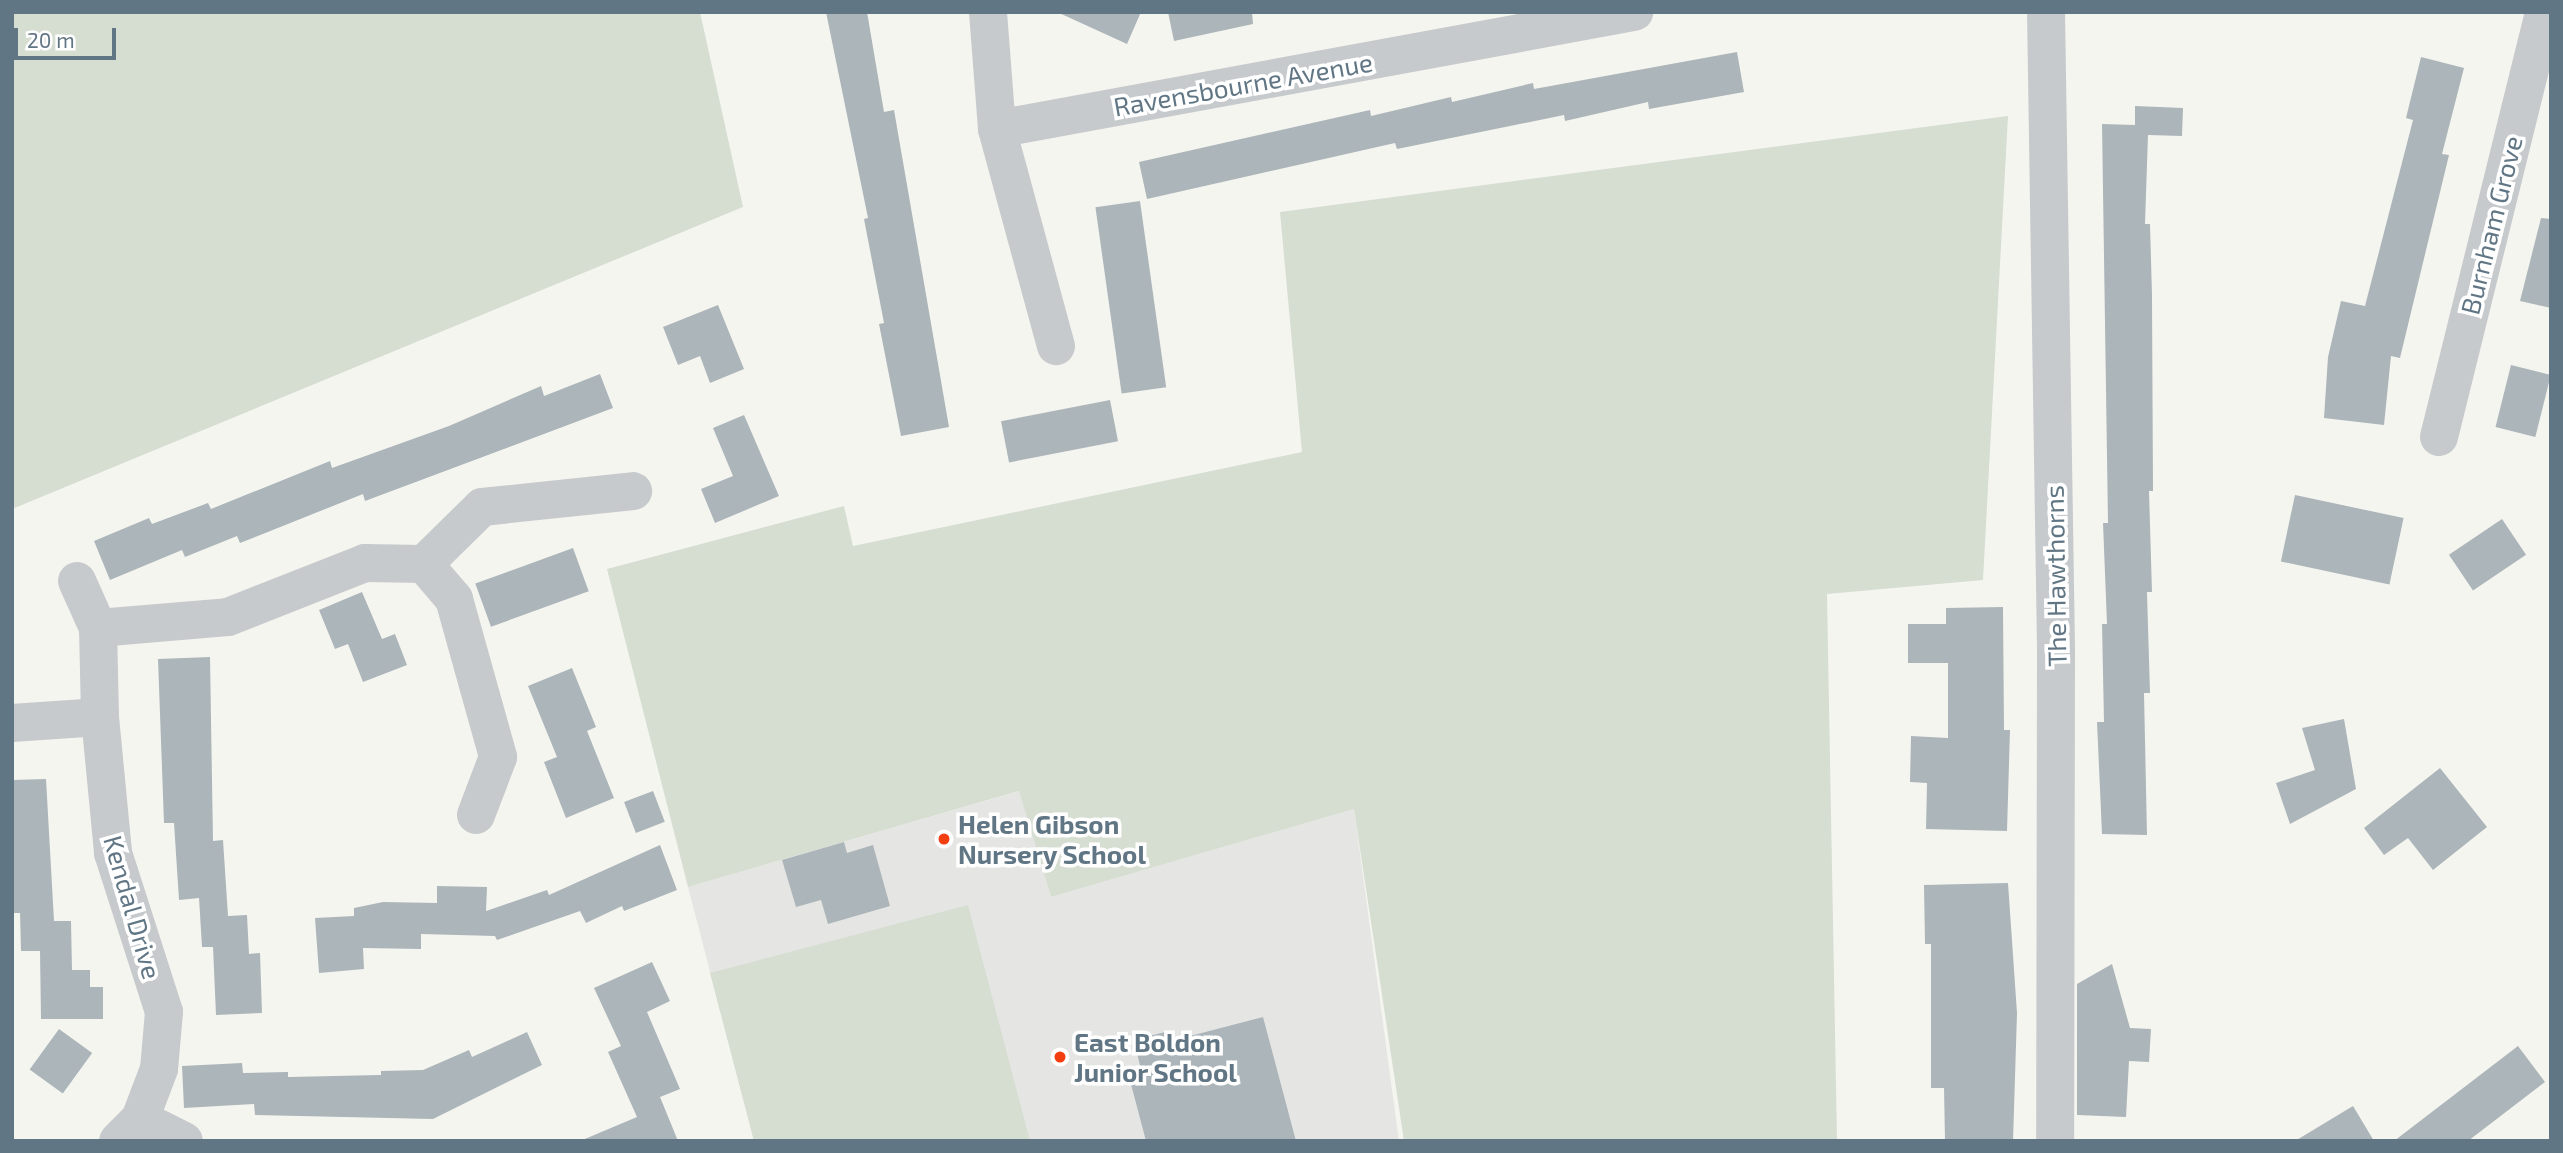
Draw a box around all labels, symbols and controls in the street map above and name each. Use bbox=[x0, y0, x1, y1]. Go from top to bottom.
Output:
scale bar bbox=[18, 14, 119, 58]
text: 20 m bbox=[27, 27, 75, 52]
street label: Ravensbourne Avenue bbox=[1111, 46, 1375, 122]
street label: Burnham Grove bbox=[2454, 132, 2528, 318]
street label: The Hawthorns bbox=[2038, 485, 2072, 667]
place label: Helen Gibson Nursery School bbox=[958, 808, 1146, 870]
street label: Kendal Drive bbox=[98, 831, 168, 983]
marker: Helen Gibson Nursery School bbox=[936, 831, 952, 847]
place label: East Boldon Junior School bbox=[1074, 1026, 1237, 1088]
marker: East Boldon Junior School bbox=[1052, 1049, 1068, 1065]

